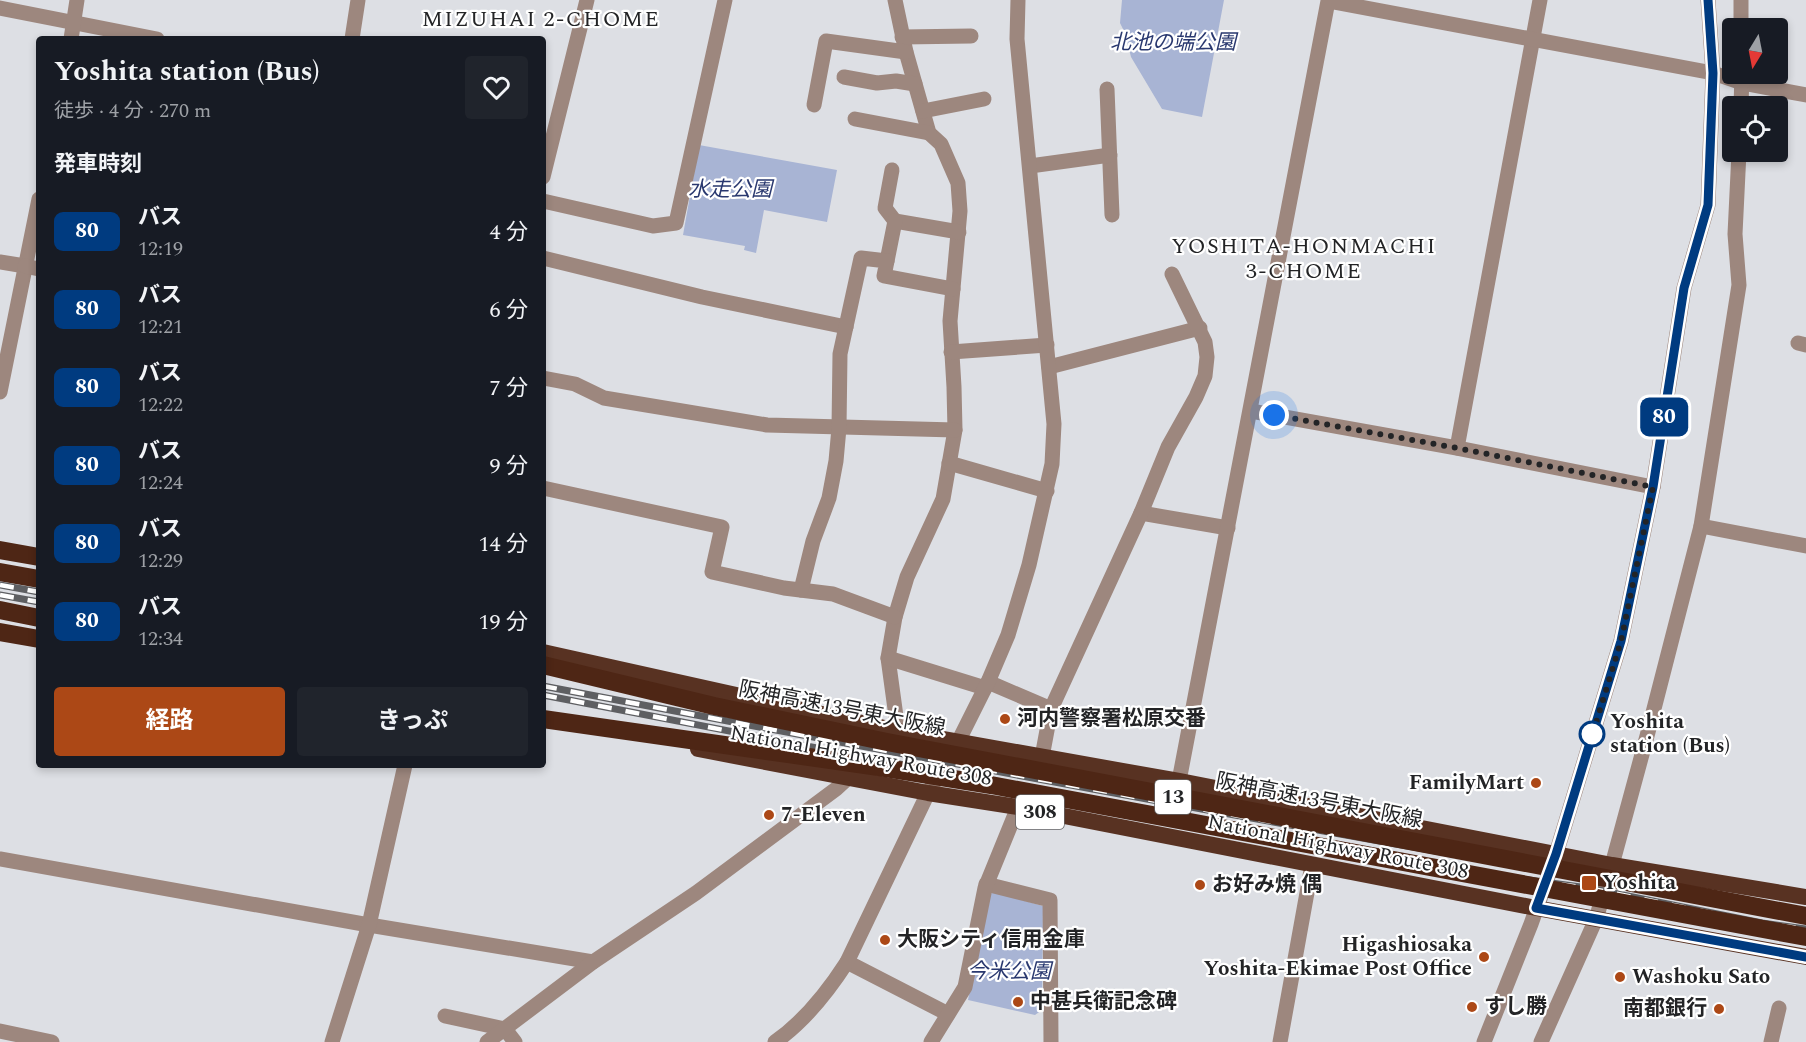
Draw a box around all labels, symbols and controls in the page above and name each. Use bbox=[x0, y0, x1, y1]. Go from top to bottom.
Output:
district label: MIZUHAI 2-CHOME bbox=[422, 3, 660, 36]
north arrow bbox=[1722, 18, 1788, 84]
map controls bbox=[1722, 18, 1788, 162]
park label: 北池の端公園 bbox=[1110, 27, 1239, 59]
text: Yoshita station (Bus) bbox=[54, 50, 320, 93]
button: heart bbox=[465, 56, 528, 119]
text: 徒歩 · 4 分 · 270 m bbox=[54, 96, 211, 126]
button: locate bbox=[1722, 96, 1788, 162]
text: 発車時刻 bbox=[54, 148, 142, 181]
park label: 水走公園 bbox=[688, 174, 775, 206]
text: バス bbox=[138, 201, 182, 234]
text: 80 bbox=[75, 215, 99, 247]
text: 4 分 bbox=[489, 216, 528, 249]
district label: YOSHITA-HONMACHI 3-CHOME bbox=[1171, 230, 1437, 288]
text: 12:19 bbox=[138, 234, 183, 264]
text: バス bbox=[138, 279, 182, 312]
text: 80 bbox=[75, 293, 99, 325]
text: 6 分 bbox=[489, 294, 528, 327]
text: 12:21 bbox=[138, 312, 183, 342]
text: バス bbox=[138, 357, 182, 390]
text: 80 bbox=[75, 371, 99, 403]
text: 7 分 bbox=[489, 372, 528, 405]
text: 12:22 bbox=[138, 390, 183, 420]
line badge: 80 bbox=[1637, 398, 1691, 436]
your location bbox=[1259, 400, 1289, 430]
text: 80 bbox=[1652, 401, 1676, 433]
text: バス bbox=[138, 435, 182, 468]
text: 80 bbox=[75, 449, 99, 481]
text: 9 分 bbox=[489, 450, 528, 483]
text: 12:24 bbox=[138, 468, 183, 498]
text: バス bbox=[138, 513, 182, 546]
text: 80 bbox=[75, 527, 99, 559]
text: 14 分 bbox=[478, 528, 528, 561]
text: 12:29 bbox=[138, 546, 183, 576]
text: バス bbox=[138, 591, 182, 624]
text: 80 bbox=[75, 605, 99, 637]
text: 19 分 bbox=[478, 606, 528, 639]
text: 12:34 bbox=[138, 624, 183, 654]
street label: 阪神高速13号東大阪線 bbox=[736, 673, 948, 745]
button: 経路 bbox=[54, 687, 285, 756]
button: きっぷ bbox=[297, 687, 528, 756]
place label: 河内警察署松原交番 bbox=[1017, 703, 1206, 735]
place label: Yoshita station (Bus) bbox=[1610, 706, 1730, 762]
marker: 河内警察署松原交番 bbox=[998, 712, 1012, 726]
street label: National Highway Route 308 bbox=[728, 717, 994, 795]
marker: Yoshita station (Bus) bbox=[1579, 721, 1605, 747]
street label: 阪神高速13号東大阪線 bbox=[1213, 765, 1425, 837]
place label: FamilyMart bbox=[1409, 767, 1524, 799]
marker: FamilyMart bbox=[1529, 776, 1543, 790]
road number: 13 bbox=[1155, 780, 1191, 814]
road number: 308 bbox=[1016, 795, 1064, 829]
place label: 7-Eleven bbox=[781, 799, 866, 831]
street label: National Highway Route 308 bbox=[1205, 806, 1471, 888]
marker: 7-Eleven bbox=[762, 808, 776, 822]
place label: Yoshita bbox=[1602, 867, 1676, 899]
place label: お好み焼 偶 bbox=[1212, 869, 1322, 901]
marker: Yoshita bbox=[1580, 874, 1598, 892]
marker: お好み焼 偶 bbox=[1193, 878, 1207, 892]
place label: 大阪シティ信用金庫 bbox=[897, 924, 1085, 956]
place label: Higashiosaka Yoshita-Ekimae Post Office bbox=[1204, 929, 1472, 985]
marker: 大阪シティ信用金庫 bbox=[878, 933, 892, 947]
marker: Higashiosaka Yoshita-Ekimae Post Office bbox=[1477, 950, 1491, 964]
park label: 今米公園 bbox=[967, 956, 1054, 988]
place label: Washoku Sato bbox=[1632, 961, 1770, 993]
marker: Washoku Sato bbox=[1613, 970, 1627, 984]
place label: 中甚兵衛記念碑 bbox=[1030, 986, 1177, 1018]
place label: すし勝 bbox=[1484, 991, 1547, 1023]
place label: 南都銀行 bbox=[1623, 993, 1707, 1025]
marker: 中甚兵衛記念碑 bbox=[1011, 995, 1025, 1009]
marker: すし勝 bbox=[1465, 1000, 1479, 1014]
marker: 南都銀行 bbox=[1712, 1002, 1726, 1016]

